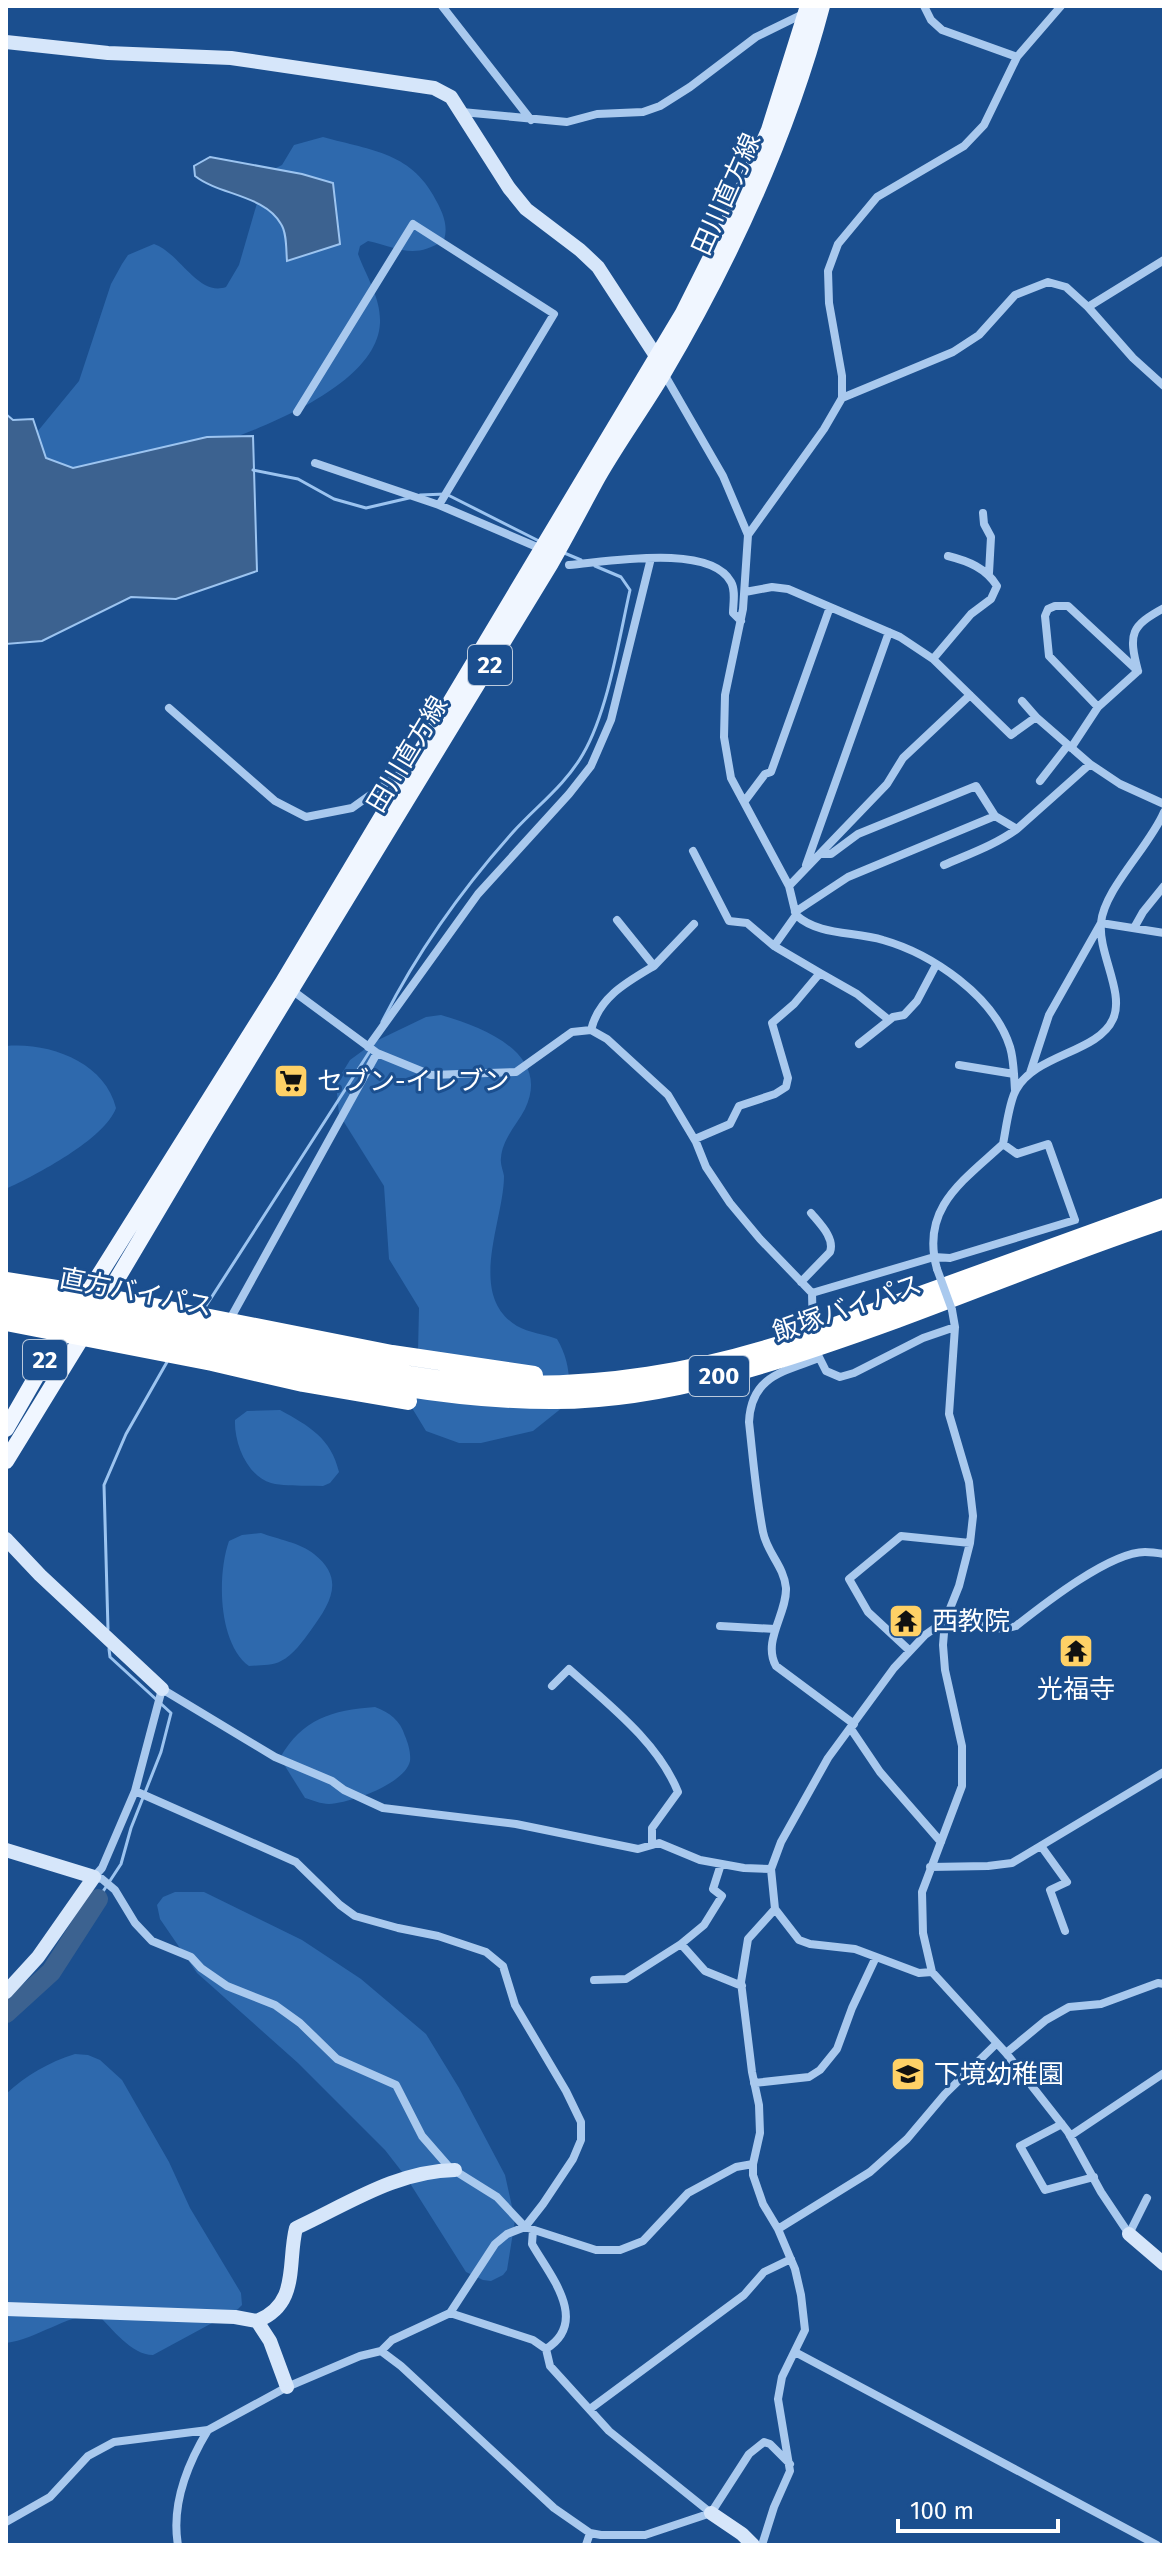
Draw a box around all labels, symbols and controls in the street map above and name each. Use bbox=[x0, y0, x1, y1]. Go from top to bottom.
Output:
street label: 田川直方線 bbox=[686, 129, 767, 260]
road number: 22 bbox=[468, 645, 512, 685]
street label: 田川直方線 bbox=[361, 691, 454, 818]
supermarket icon: セブン-イレブン bbox=[272, 1062, 310, 1100]
place label: セブン-イレブン bbox=[317, 1066, 509, 1097]
street label: 直方バイパス bbox=[57, 1262, 215, 1323]
street label: 飯塚バイパス bbox=[769, 1269, 926, 1348]
road number: 22 bbox=[23, 1340, 67, 1380]
road number: 200 bbox=[689, 1356, 749, 1396]
temple icon: 西教院 bbox=[887, 1602, 925, 1640]
place label: 西教院 bbox=[932, 1606, 1010, 1637]
temple icon: 光福寺 bbox=[1057, 1632, 1095, 1670]
place label: 光福寺 bbox=[1037, 1674, 1115, 1705]
school or university icon: 下境幼稚園 bbox=[889, 2055, 927, 2093]
place label: 下境幼稚園 bbox=[934, 2059, 1064, 2090]
scale bar bbox=[898, 2483, 1058, 2533]
text: 100 m bbox=[910, 2497, 974, 2525]

